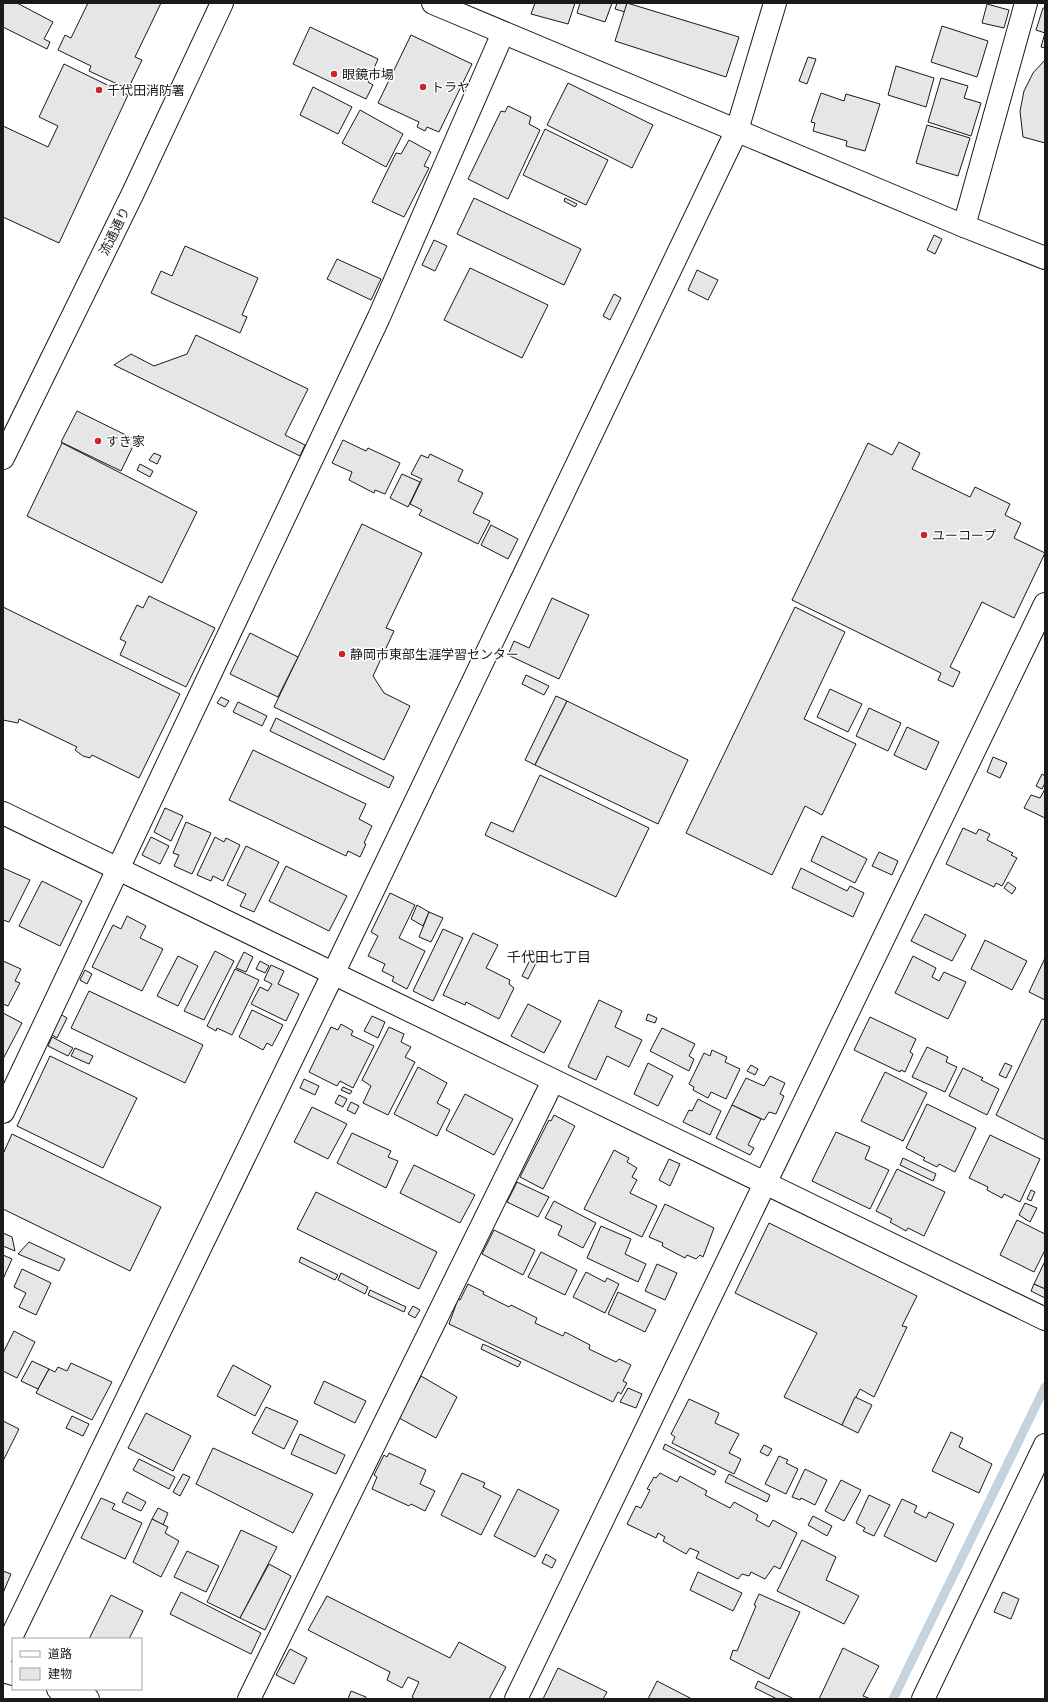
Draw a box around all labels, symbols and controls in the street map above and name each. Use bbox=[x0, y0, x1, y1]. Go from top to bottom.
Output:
place label: 眼鏡市場 bbox=[342, 67, 394, 82]
marker: 眼鏡市場 bbox=[329, 69, 339, 79]
place label: トラヤ bbox=[431, 80, 470, 95]
marker: トラヤ bbox=[418, 82, 428, 92]
place label: 千代田消防署 bbox=[107, 83, 185, 98]
marker: 千代田消防署 bbox=[94, 85, 104, 95]
street label: 流通通り bbox=[96, 205, 133, 258]
place label: すき家 bbox=[106, 434, 145, 449]
marker: すき家 bbox=[93, 436, 103, 446]
place label: ユーコープ bbox=[932, 528, 996, 543]
marker: ユーコープ bbox=[919, 530, 929, 540]
place label: 静岡市東部生涯学習センター bbox=[350, 647, 519, 662]
marker: 静岡市東部生涯学習センター bbox=[337, 649, 347, 659]
district label: 千代田七丁目 bbox=[507, 949, 591, 966]
legend bbox=[12, 1638, 142, 1690]
text: 道路 bbox=[48, 1647, 72, 1661]
text: 建物 bbox=[48, 1667, 72, 1681]

